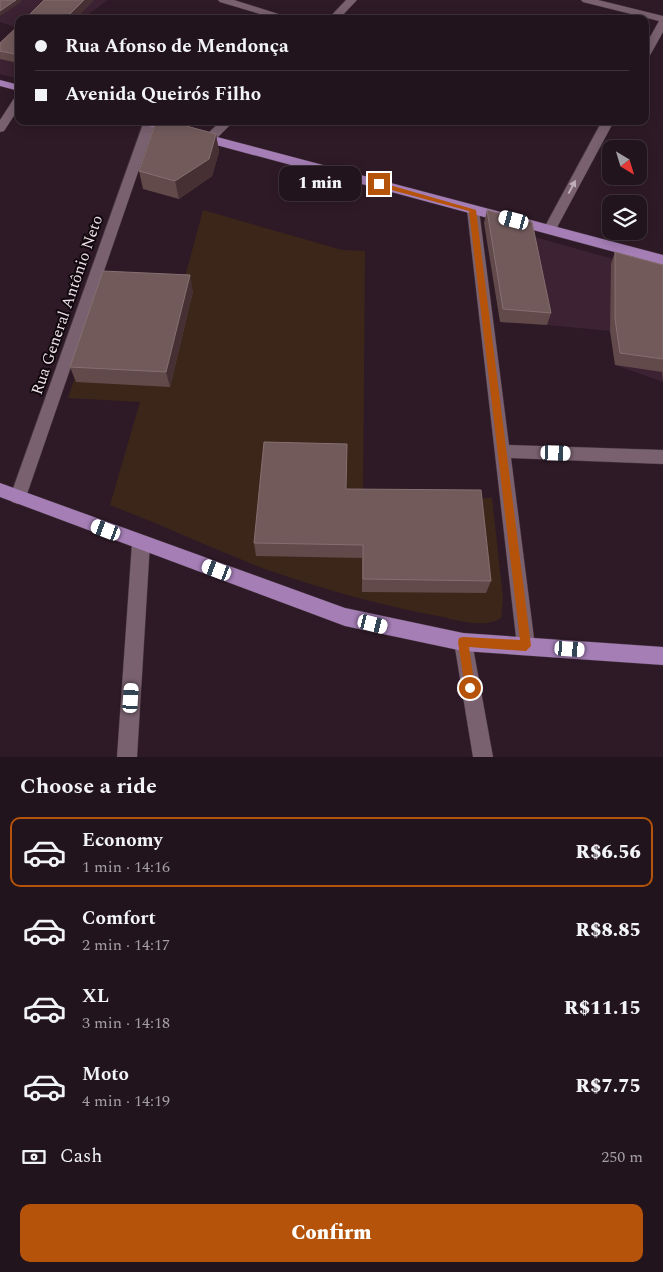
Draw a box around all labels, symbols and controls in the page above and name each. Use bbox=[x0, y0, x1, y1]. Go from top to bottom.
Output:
text: Rua Afonso de Mendonça bbox=[65, 32, 289, 61]
text: Avenida Queirós Filho bbox=[65, 80, 261, 109]
north arrow bbox=[602, 140, 648, 185]
map controls bbox=[602, 140, 647, 240]
callout: 1 min bbox=[279, 166, 362, 202]
text: 1 min bbox=[298, 171, 342, 195]
route end bbox=[368, 173, 390, 195]
one-way arrow bbox=[568, 179, 576, 194]
button: layers bbox=[602, 195, 647, 240]
car bbox=[497, 209, 530, 231]
street label: Rua General Antônio Neto bbox=[25, 212, 109, 398]
car bbox=[540, 445, 571, 461]
car bbox=[89, 518, 122, 542]
car bbox=[200, 558, 233, 582]
car bbox=[356, 613, 389, 635]
car bbox=[554, 640, 585, 658]
route start bbox=[459, 677, 481, 699]
car bbox=[122, 683, 139, 713]
text: Choose a ride bbox=[20, 770, 157, 803]
text: Economy bbox=[82, 826, 163, 855]
icon: car bbox=[22, 830, 67, 875]
text: R$6.56 bbox=[575, 838, 641, 867]
text: 1 min · 14:16 bbox=[82, 855, 170, 879]
text: Comfort bbox=[82, 904, 156, 933]
icon: car bbox=[22, 908, 67, 953]
text: R$8.85 bbox=[575, 916, 641, 945]
text: 2 min · 14:17 bbox=[82, 933, 170, 957]
text: XL bbox=[82, 982, 109, 1011]
icon: car bbox=[22, 986, 67, 1031]
text: R$11.15 bbox=[564, 994, 641, 1023]
text: 3 min · 14:18 bbox=[82, 1011, 170, 1035]
text: Moto bbox=[82, 1060, 129, 1089]
icon: car bbox=[22, 1064, 67, 1109]
text: R$7.75 bbox=[575, 1072, 641, 1101]
text: 4 min · 14:19 bbox=[82, 1089, 170, 1113]
text: Cash bbox=[60, 1142, 102, 1171]
icon: cash bbox=[20, 1143, 48, 1171]
text: 250 m bbox=[601, 1145, 643, 1169]
button: Confirm bbox=[20, 1204, 643, 1262]

